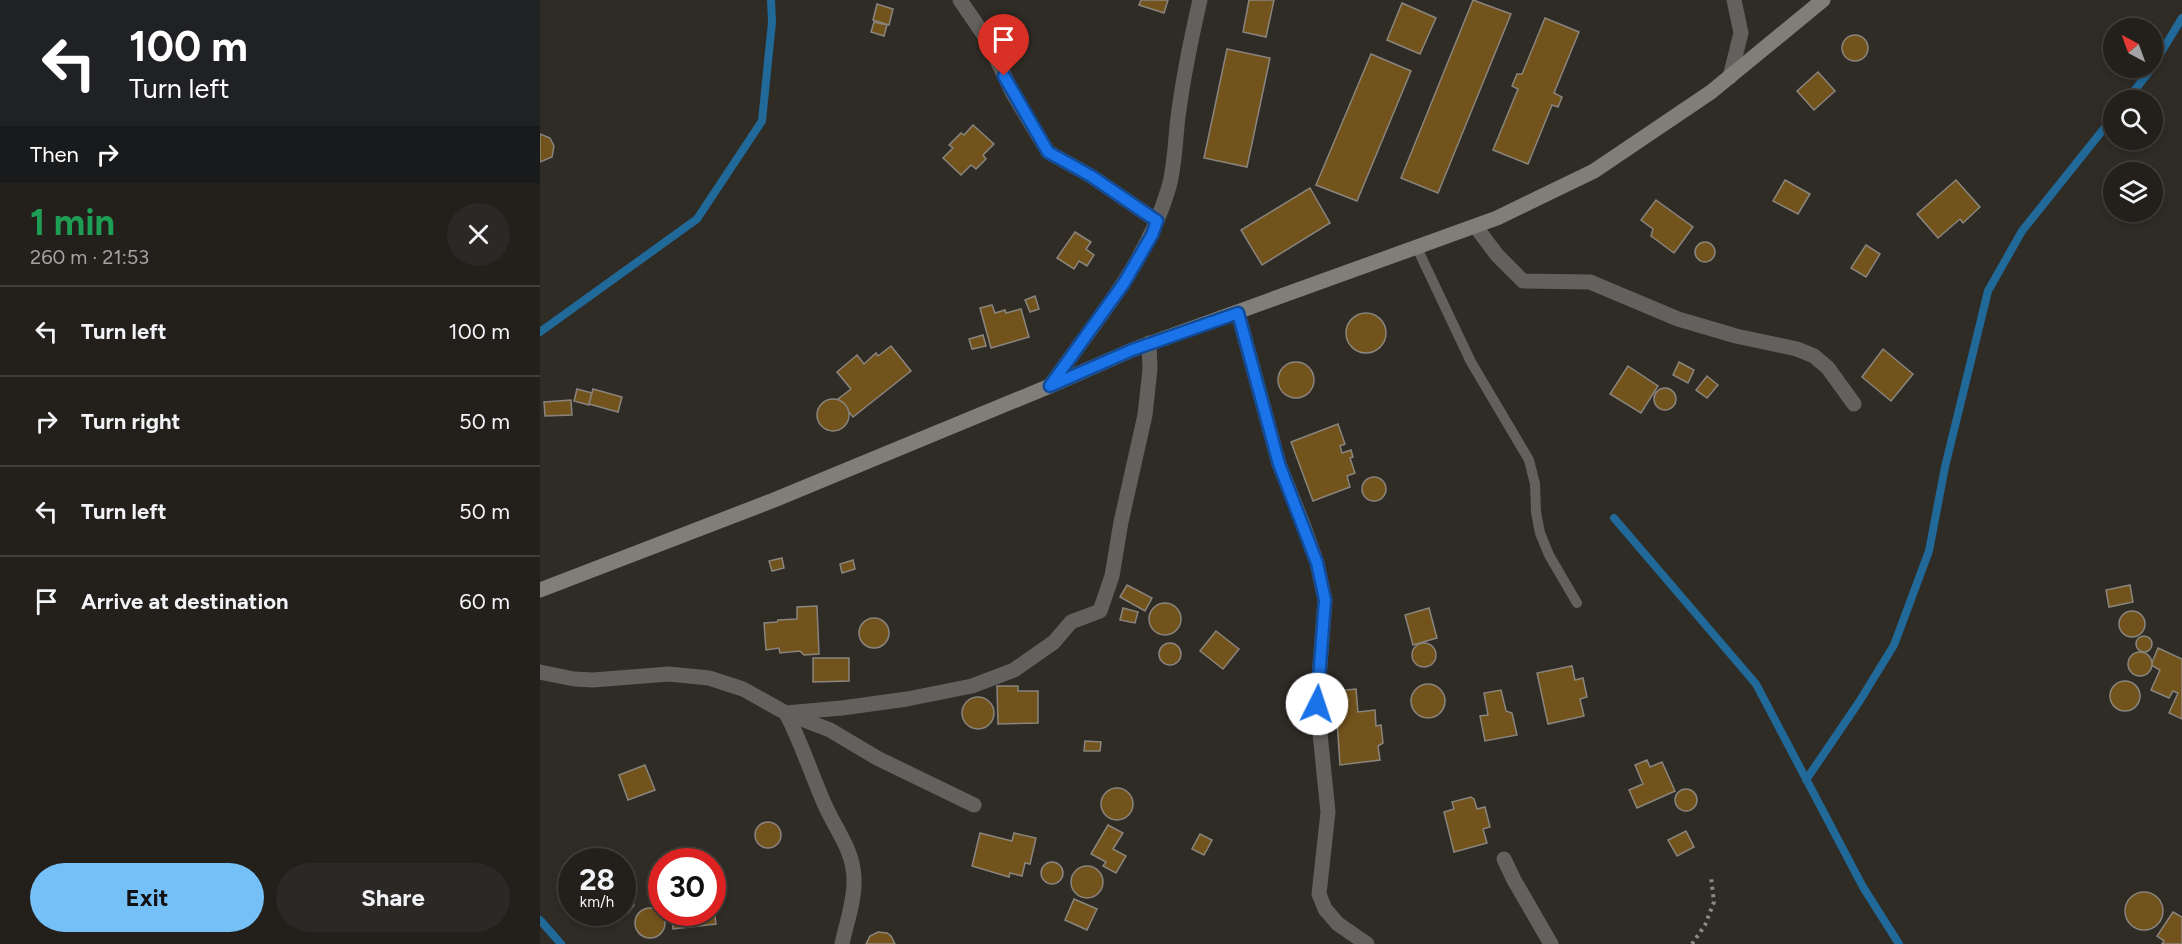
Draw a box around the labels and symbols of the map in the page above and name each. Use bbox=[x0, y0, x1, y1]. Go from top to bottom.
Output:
pin bbox=[978, 14, 1029, 76]
north arrow bbox=[2103, 18, 2163, 78]
position arrow bbox=[1285, 672, 1349, 736]
speed limit sign: 30 bbox=[648, 848, 726, 926]

